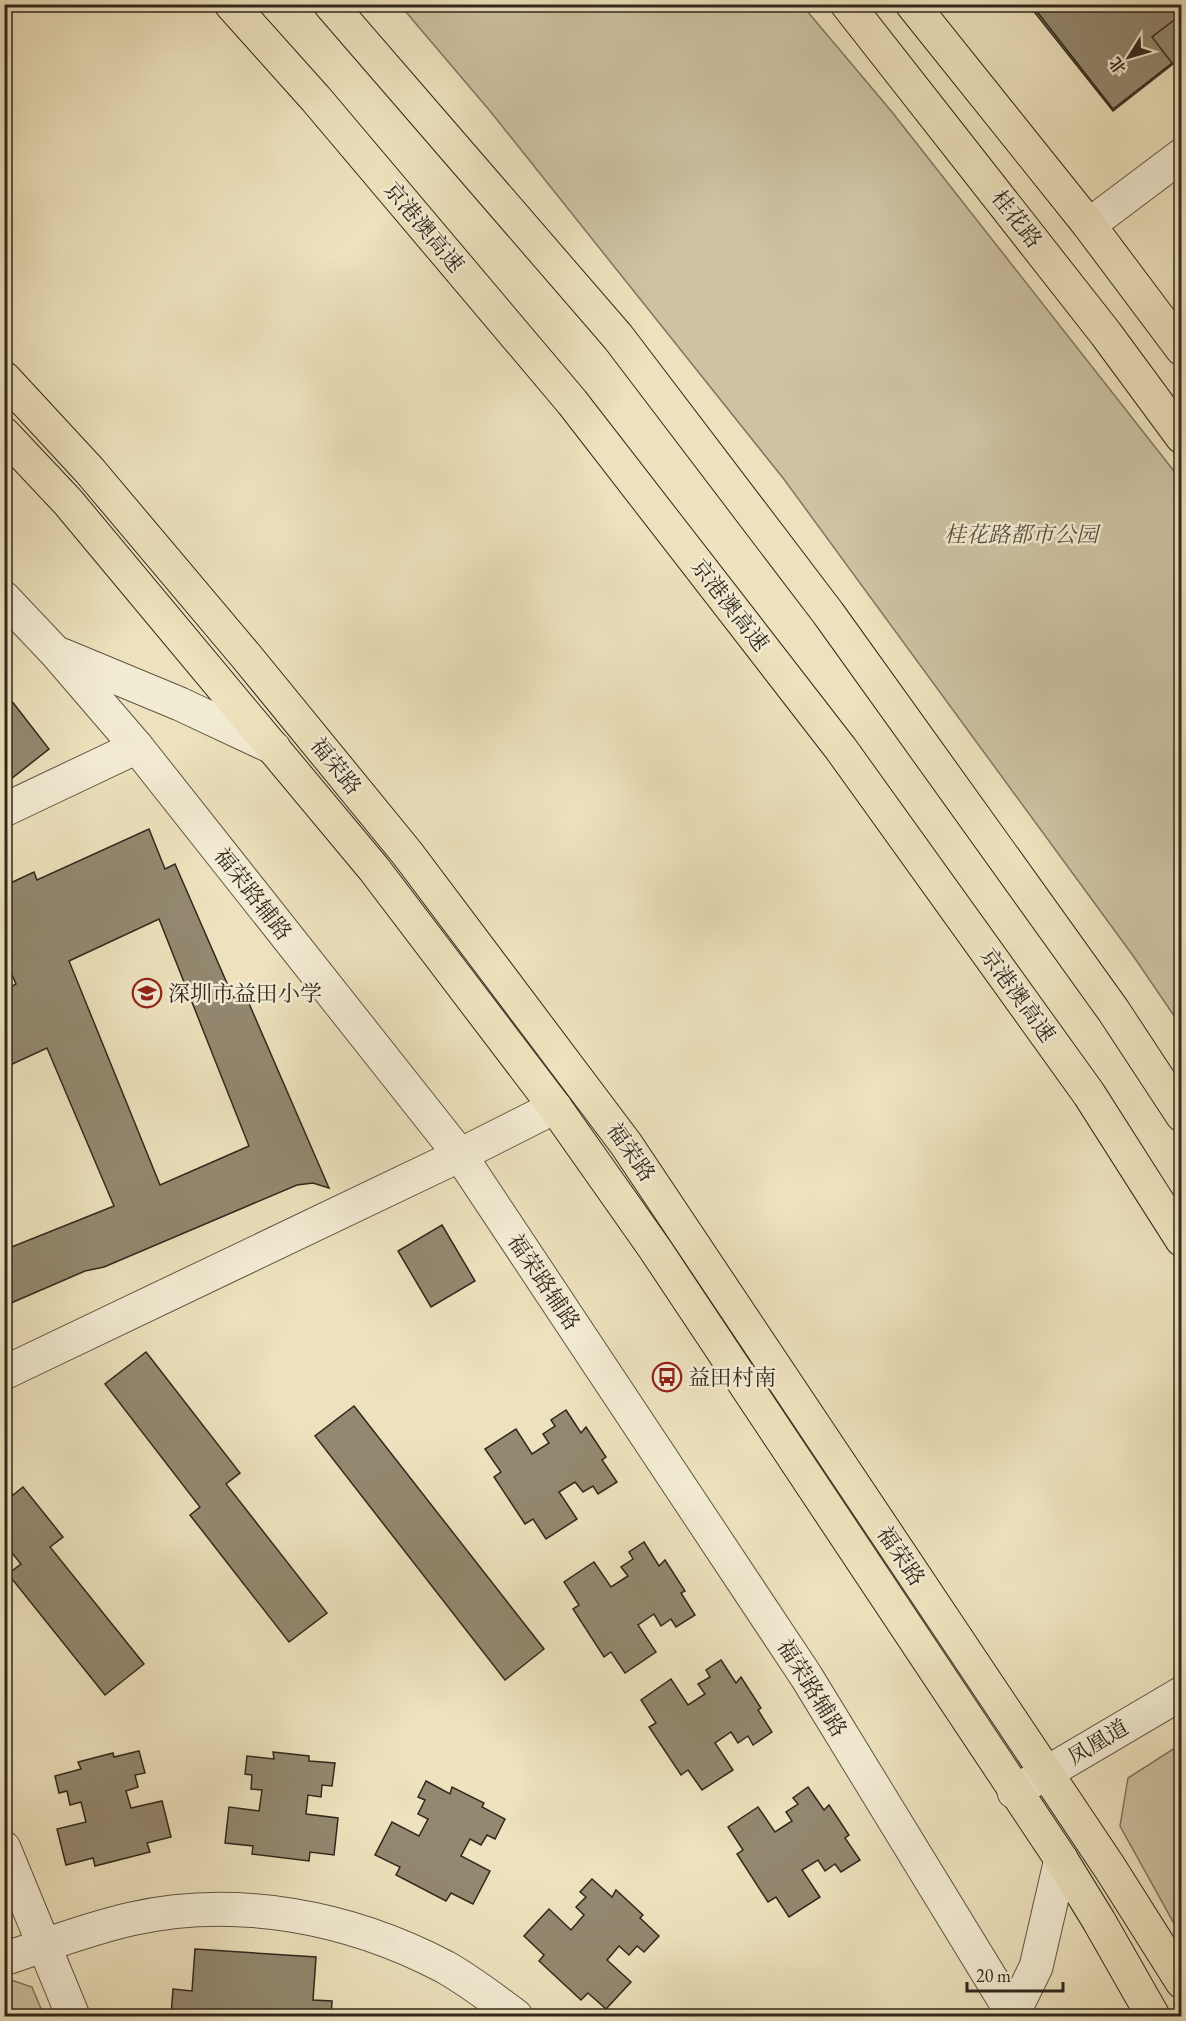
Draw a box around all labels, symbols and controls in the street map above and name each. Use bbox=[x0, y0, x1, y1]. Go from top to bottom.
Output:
north arrow bbox=[1099, 27, 1159, 87]
text: 北 bbox=[1104, 53, 1131, 78]
street label: 京港澳高速 bbox=[378, 176, 470, 278]
street label: 桂花路 bbox=[985, 184, 1049, 254]
park label: 桂花路都市公园 bbox=[944, 520, 1101, 549]
street label: 京港澳高速 bbox=[685, 553, 775, 657]
street label: 福荣路 bbox=[304, 731, 368, 801]
street label: 福荣路辅路 bbox=[208, 842, 298, 946]
street label: 京港澳高速 bbox=[974, 942, 1062, 1048]
school or university icon: 深圳市益田小学 bbox=[131, 977, 163, 1009]
place label: 深圳市益田小学 bbox=[168, 979, 322, 1008]
street label: 福荣路 bbox=[600, 1117, 662, 1187]
street label: 福荣路辅路 bbox=[501, 1228, 587, 1336]
bus stop icon: 益田村南 bbox=[651, 1361, 683, 1393]
place label: 益田村南 bbox=[688, 1363, 776, 1392]
street label: 福荣路 bbox=[871, 1521, 931, 1591]
street label: 福荣路辅路 bbox=[771, 1634, 853, 1742]
street label: 凤凰道 bbox=[1062, 1713, 1134, 1771]
scale bar bbox=[967, 1955, 1063, 1993]
text: 20 m bbox=[976, 1964, 1011, 1987]

